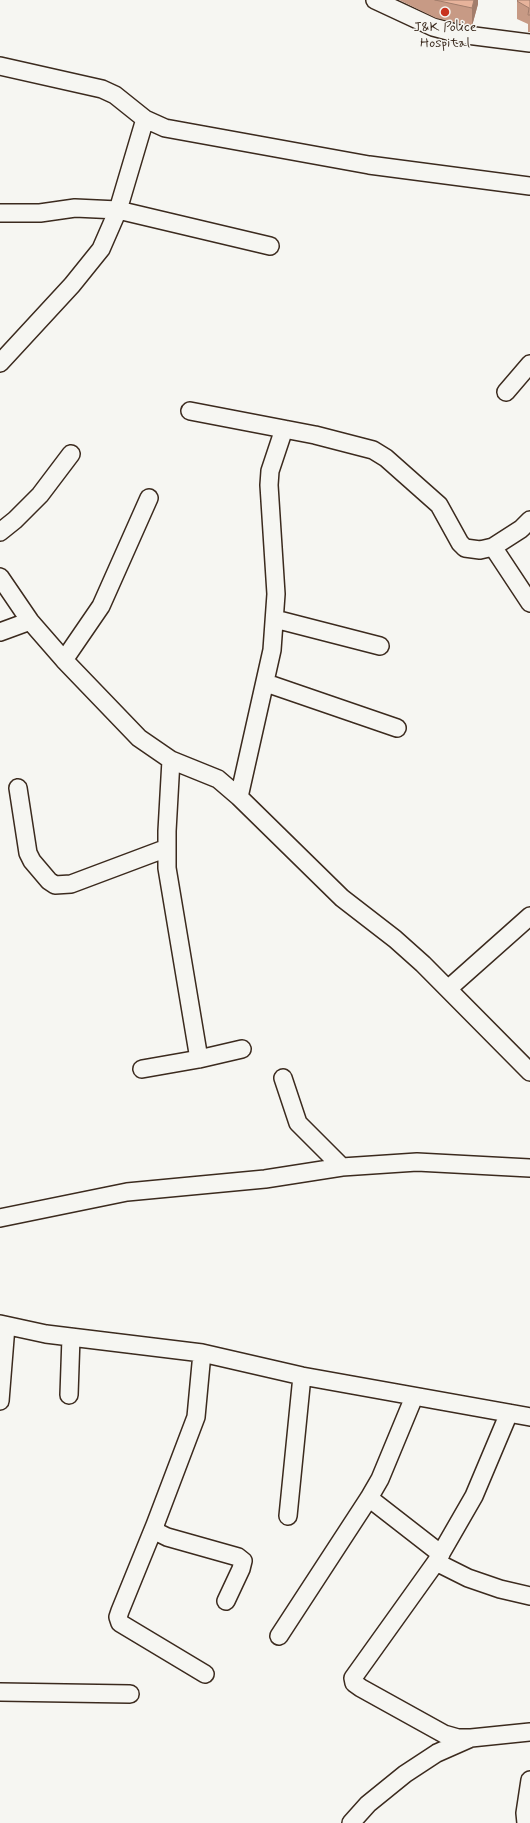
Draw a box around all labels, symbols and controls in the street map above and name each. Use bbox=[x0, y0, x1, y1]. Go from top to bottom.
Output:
marker: J&K Police Hospital bbox=[439, 6, 451, 18]
place label: J&K Police Hospital bbox=[413, 20, 477, 52]

